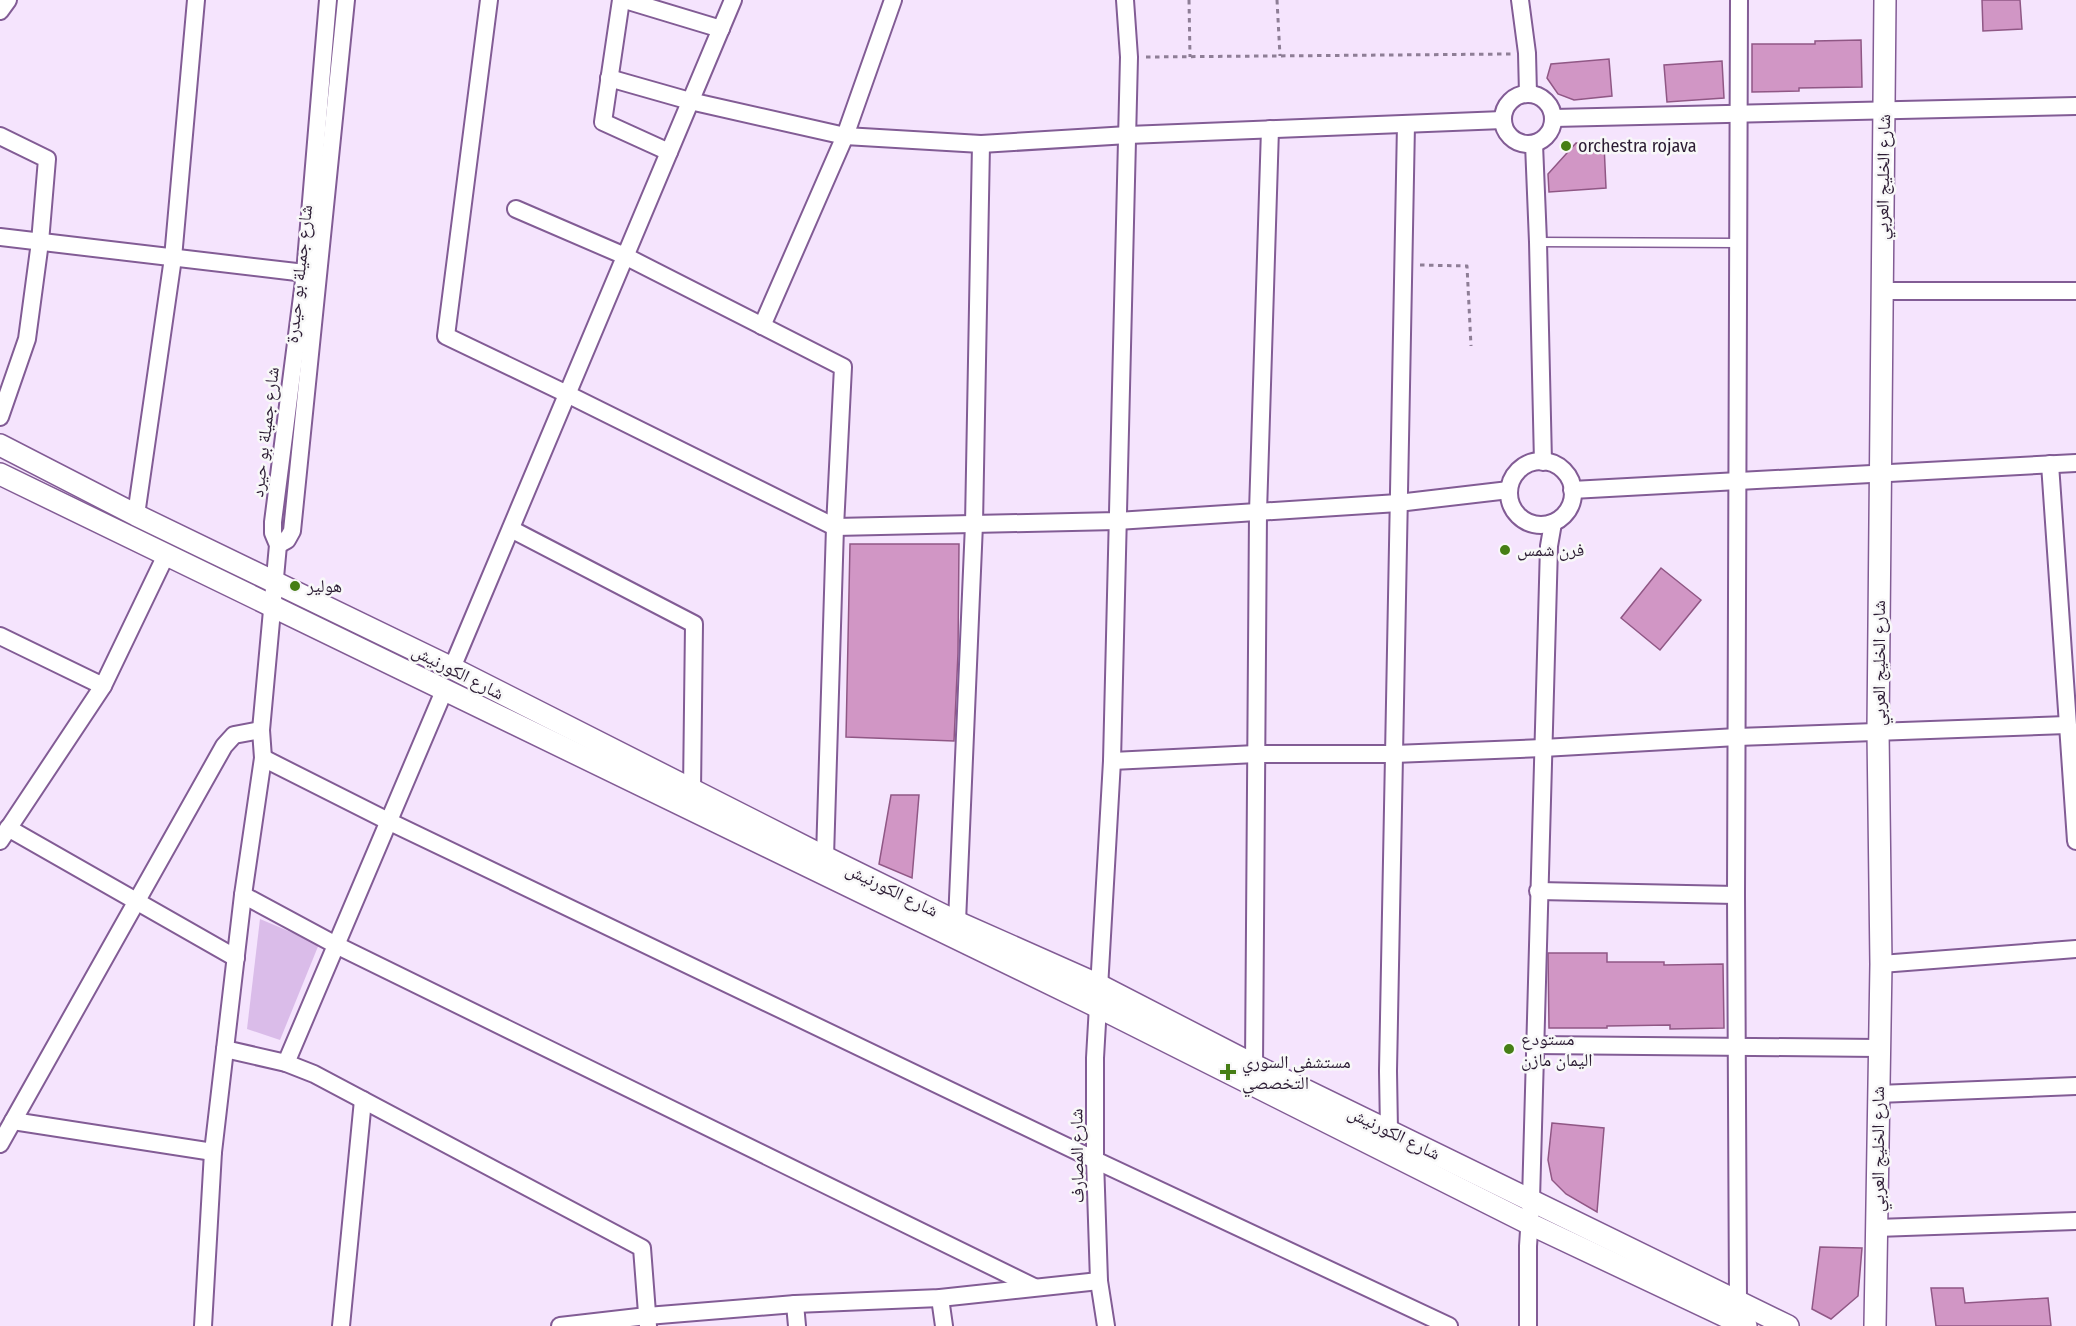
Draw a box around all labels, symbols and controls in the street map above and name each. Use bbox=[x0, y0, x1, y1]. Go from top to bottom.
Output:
street label: شارع الخليج العربي bbox=[1871, 114, 1899, 240]
place label: orchestra rojava bbox=[1578, 135, 1697, 157]
marker: orchestra rojava bbox=[1559, 139, 1573, 153]
street label: شارع جميلة بو حيدرة bbox=[281, 204, 317, 344]
street label: شارع جميلة بو حيرد bbox=[246, 366, 284, 498]
place label: فرن شمس bbox=[1517, 539, 1584, 561]
marker: فرن شمس bbox=[1498, 543, 1512, 557]
place label: هولير bbox=[306, 575, 342, 597]
marker: هولير bbox=[288, 579, 302, 593]
street label: شارع الخليج العربي bbox=[1868, 600, 1894, 726]
street label: شارع الكورنيش bbox=[408, 640, 508, 704]
street label: شارع الكورنيش bbox=[842, 858, 942, 922]
place label: مستودع اليمان مازن bbox=[1521, 1028, 1593, 1071]
marker: مستودع اليمان مازن bbox=[1502, 1042, 1516, 1056]
place label: مستشفى السوري التخصصي bbox=[1242, 1051, 1351, 1098]
marker: مستشفى السوري التخصصي bbox=[1219, 1063, 1237, 1081]
street label: شارع الخليج العربي bbox=[1867, 1086, 1893, 1212]
street label: شارع الكورنيش bbox=[1344, 1101, 1444, 1165]
street label: شارع المصارف bbox=[1065, 1108, 1089, 1204]

